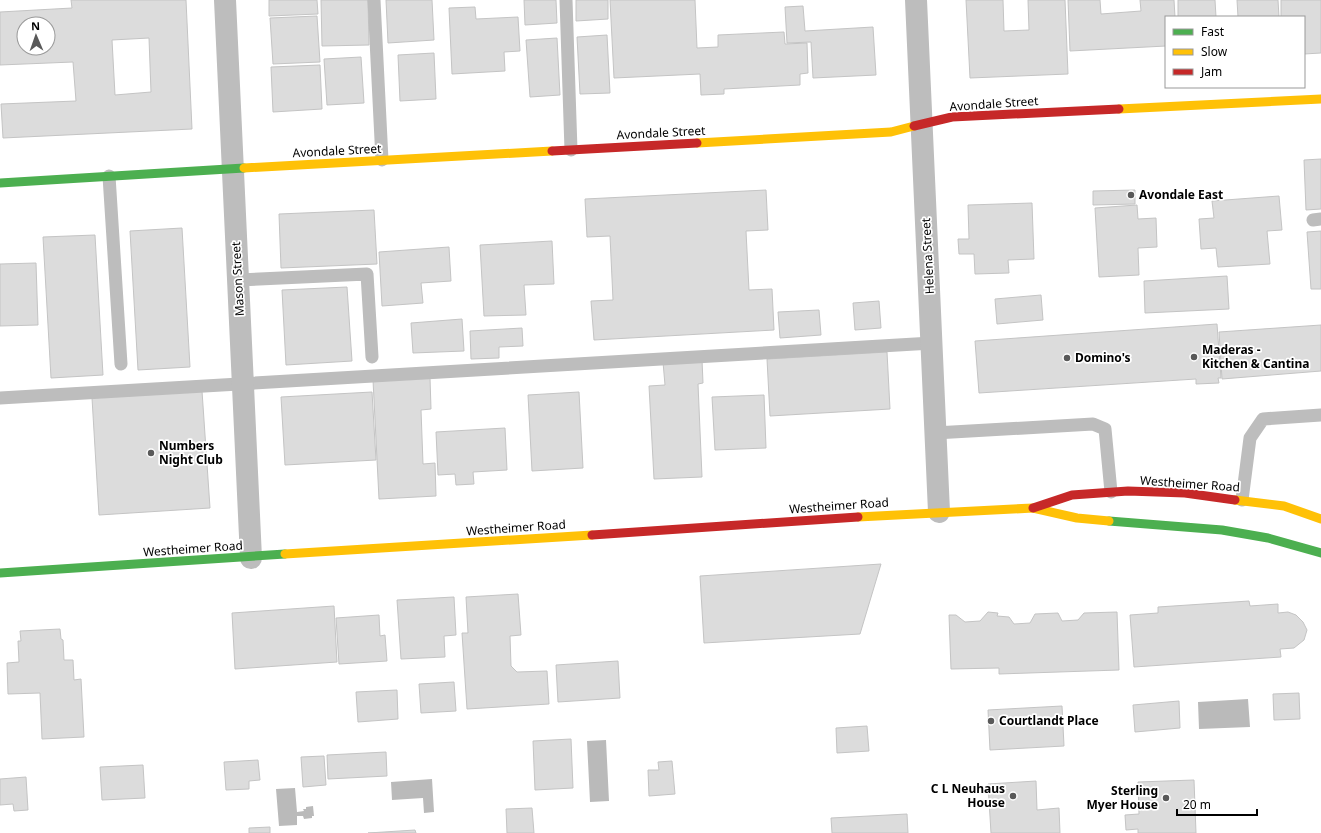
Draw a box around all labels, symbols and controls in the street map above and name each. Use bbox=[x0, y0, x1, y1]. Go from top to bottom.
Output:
north arrow bbox=[16, 16, 56, 56]
legend bbox=[1165, 16, 1305, 88]
text: N bbox=[31, 18, 40, 33]
text: Fast bbox=[1201, 23, 1225, 40]
text: Slow bbox=[1201, 43, 1228, 60]
text: Jam bbox=[1200, 63, 1222, 80]
street label: Avondale Street bbox=[949, 92, 1040, 115]
street label: Avondale Street bbox=[616, 122, 707, 143]
street label: Avondale Street bbox=[292, 140, 383, 161]
place label: Avondale East bbox=[1139, 186, 1223, 203]
marker: Avondale East bbox=[1126, 190, 1136, 200]
street label: Helena Street bbox=[917, 217, 938, 295]
street label: Mason Street bbox=[227, 241, 248, 317]
place label: Maderas - Kitchen & Cantina bbox=[1202, 341, 1309, 372]
place label: Domino's bbox=[1075, 349, 1131, 366]
marker: Maderas - Kitchen & Cantina bbox=[1189, 352, 1199, 362]
marker: Domino's bbox=[1062, 353, 1072, 363]
place label: Numbers Night Club bbox=[159, 437, 223, 468]
marker: Numbers Night Club bbox=[146, 448, 156, 458]
street label: Westheimer Road bbox=[1140, 472, 1240, 495]
street label: Westheimer Road bbox=[789, 494, 889, 517]
street label: Westheimer Road bbox=[466, 516, 566, 539]
street label: Westheimer Road bbox=[143, 537, 243, 560]
place label: Courtlandt Place bbox=[999, 712, 1099, 729]
marker: Courtlandt Place bbox=[986, 716, 996, 726]
place label: C L Neuhaus House bbox=[931, 780, 1005, 811]
place label: Sterling Myer House bbox=[1087, 782, 1158, 813]
marker: C L Neuhaus House bbox=[1008, 791, 1018, 801]
scale bar bbox=[1177, 791, 1257, 817]
marker: Sterling Myer House bbox=[1161, 793, 1171, 803]
text: 20 m bbox=[1183, 796, 1211, 813]

